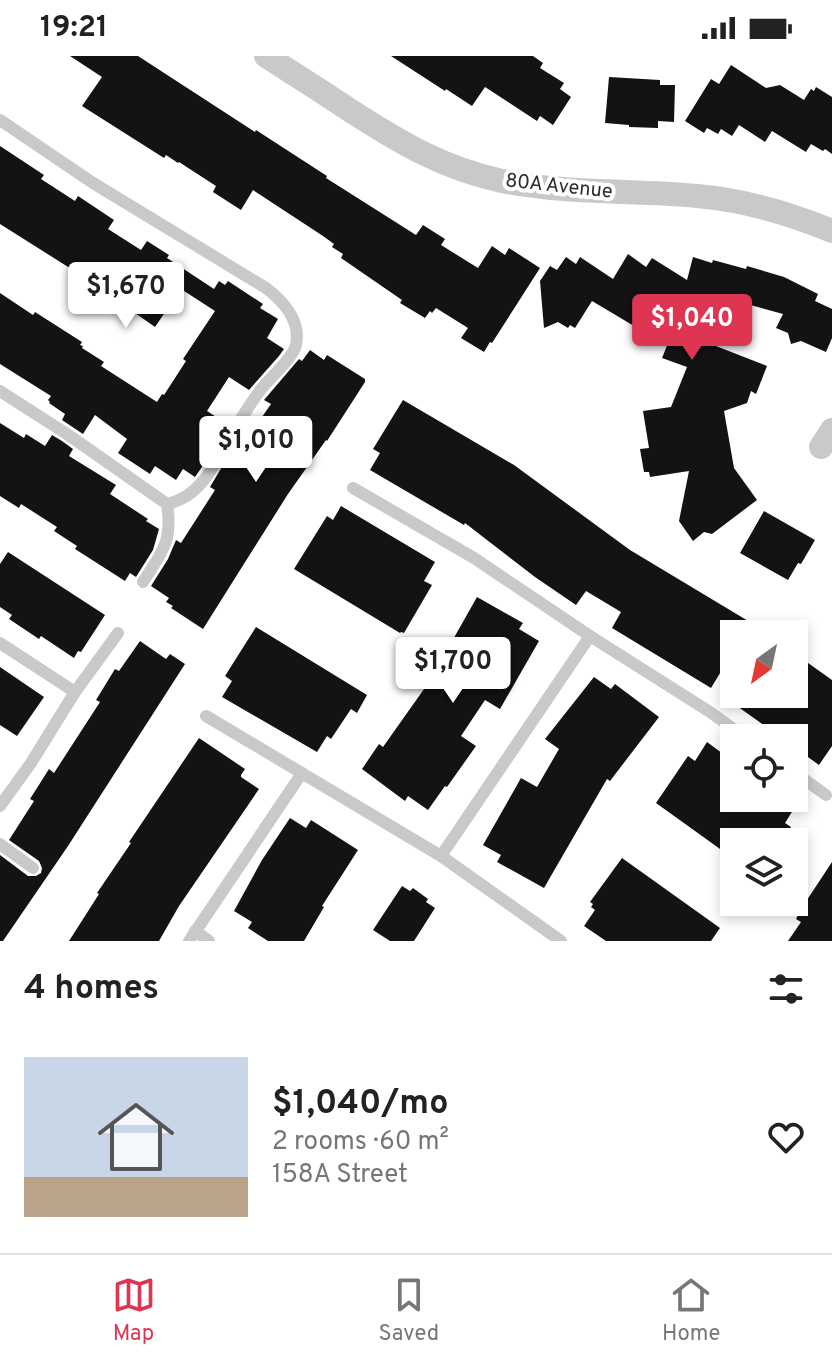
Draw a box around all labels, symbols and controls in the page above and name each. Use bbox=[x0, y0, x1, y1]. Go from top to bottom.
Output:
text: 19:21 bbox=[40, 10, 108, 47]
street label: 80A Avenue bbox=[504, 168, 614, 206]
pin: $1,670 bbox=[61, 262, 191, 330]
text: $1,670 bbox=[86, 271, 166, 304]
pin: $1,040 bbox=[627, 294, 757, 362]
text: $1,040 bbox=[650, 303, 734, 336]
pin: $1,010 bbox=[191, 416, 321, 484]
text: $1,010 bbox=[217, 425, 295, 458]
north arrow bbox=[720, 620, 808, 708]
map controls bbox=[720, 620, 808, 916]
pin: $1,700 bbox=[388, 637, 518, 705]
text: $1,700 bbox=[414, 646, 492, 679]
button: locate bbox=[720, 724, 808, 812]
button: layers bbox=[720, 828, 808, 916]
icon: filters bbox=[764, 967, 808, 1011]
text: 4 homes bbox=[24, 968, 159, 1011]
text: $1,040/mo bbox=[272, 1083, 449, 1126]
icon: home bbox=[88, 1089, 184, 1185]
icon: heart bbox=[764, 1115, 808, 1159]
text: 2 rooms · 60 m² bbox=[272, 1126, 449, 1159]
text: 158A Street bbox=[272, 1159, 408, 1192]
tab: Map bbox=[112, 1273, 156, 1348]
tab: Saved bbox=[379, 1273, 439, 1348]
tab: Home bbox=[662, 1273, 720, 1348]

